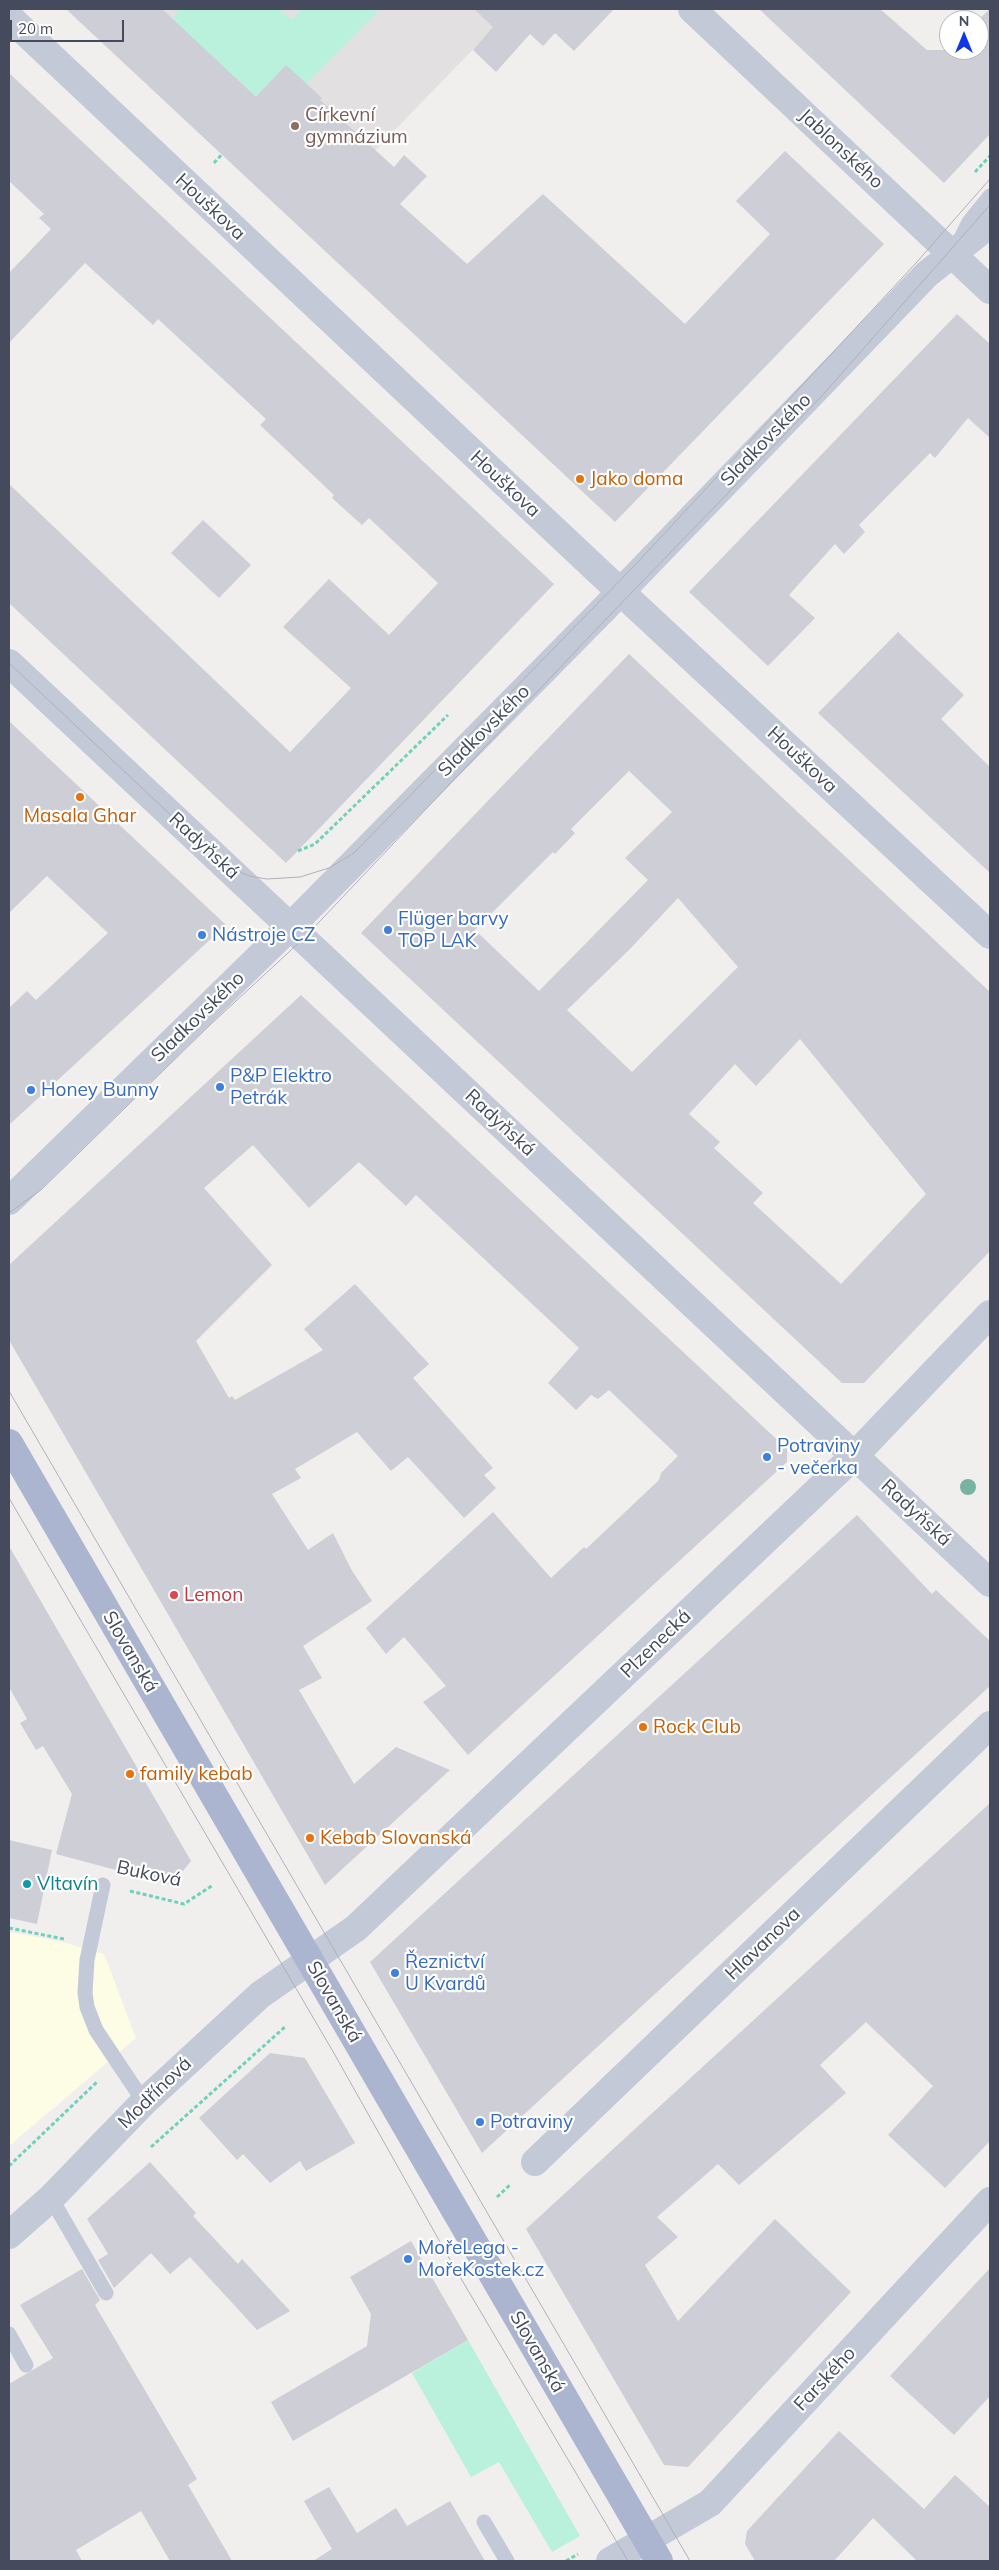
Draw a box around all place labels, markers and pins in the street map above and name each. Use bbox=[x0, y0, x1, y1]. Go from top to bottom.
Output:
place label: Církevní gymnázium bbox=[305, 104, 408, 148]
marker: Církevní gymnázium bbox=[289, 120, 301, 132]
place label: Jako doma bbox=[590, 468, 683, 490]
marker: Jako doma bbox=[574, 473, 586, 485]
marker: Masala Ghar bbox=[74, 791, 86, 803]
place label: Masala Ghar bbox=[24, 805, 136, 827]
place label: Flüger barvy TOP LAK bbox=[398, 908, 508, 952]
place label: Nástroje CZ bbox=[212, 924, 315, 946]
marker: Flüger barvy TOP LAK bbox=[382, 924, 394, 936]
marker: Nástroje CZ bbox=[196, 929, 208, 941]
place label: P&P Elektro Petrák bbox=[230, 1065, 332, 1109]
place label: Honey Bunny bbox=[41, 1079, 159, 1101]
marker: P&P Elektro Petrák bbox=[214, 1081, 226, 1093]
marker: Honey Bunny bbox=[25, 1084, 37, 1096]
place label: Potraviny - večerka bbox=[777, 1435, 860, 1479]
marker: Potraviny - večerka bbox=[761, 1451, 773, 1463]
place label: Lemon bbox=[184, 1584, 243, 1606]
marker: Lemon bbox=[168, 1589, 180, 1601]
place label: Rock Club bbox=[653, 1716, 741, 1738]
marker: Rock Club bbox=[637, 1721, 649, 1733]
place label: family kebab bbox=[140, 1763, 253, 1785]
marker: family kebab bbox=[124, 1768, 136, 1780]
place label: Kebab Slovanská bbox=[320, 1827, 471, 1849]
marker: Kebab Slovanská bbox=[304, 1832, 316, 1844]
place label: Vltavín bbox=[37, 1873, 98, 1895]
marker: Vltavín bbox=[21, 1878, 33, 1890]
place label: Řeznictví U Kvardů bbox=[405, 1951, 486, 1995]
marker: Řeznictví U Kvardů bbox=[389, 1967, 401, 1979]
place label: Potraviny bbox=[490, 2111, 573, 2133]
marker: Potraviny bbox=[474, 2116, 486, 2128]
place label: MořeLega - MořeKostek.cz bbox=[418, 2237, 544, 2281]
marker: MořeLega - MořeKostek.cz bbox=[402, 2253, 414, 2265]

